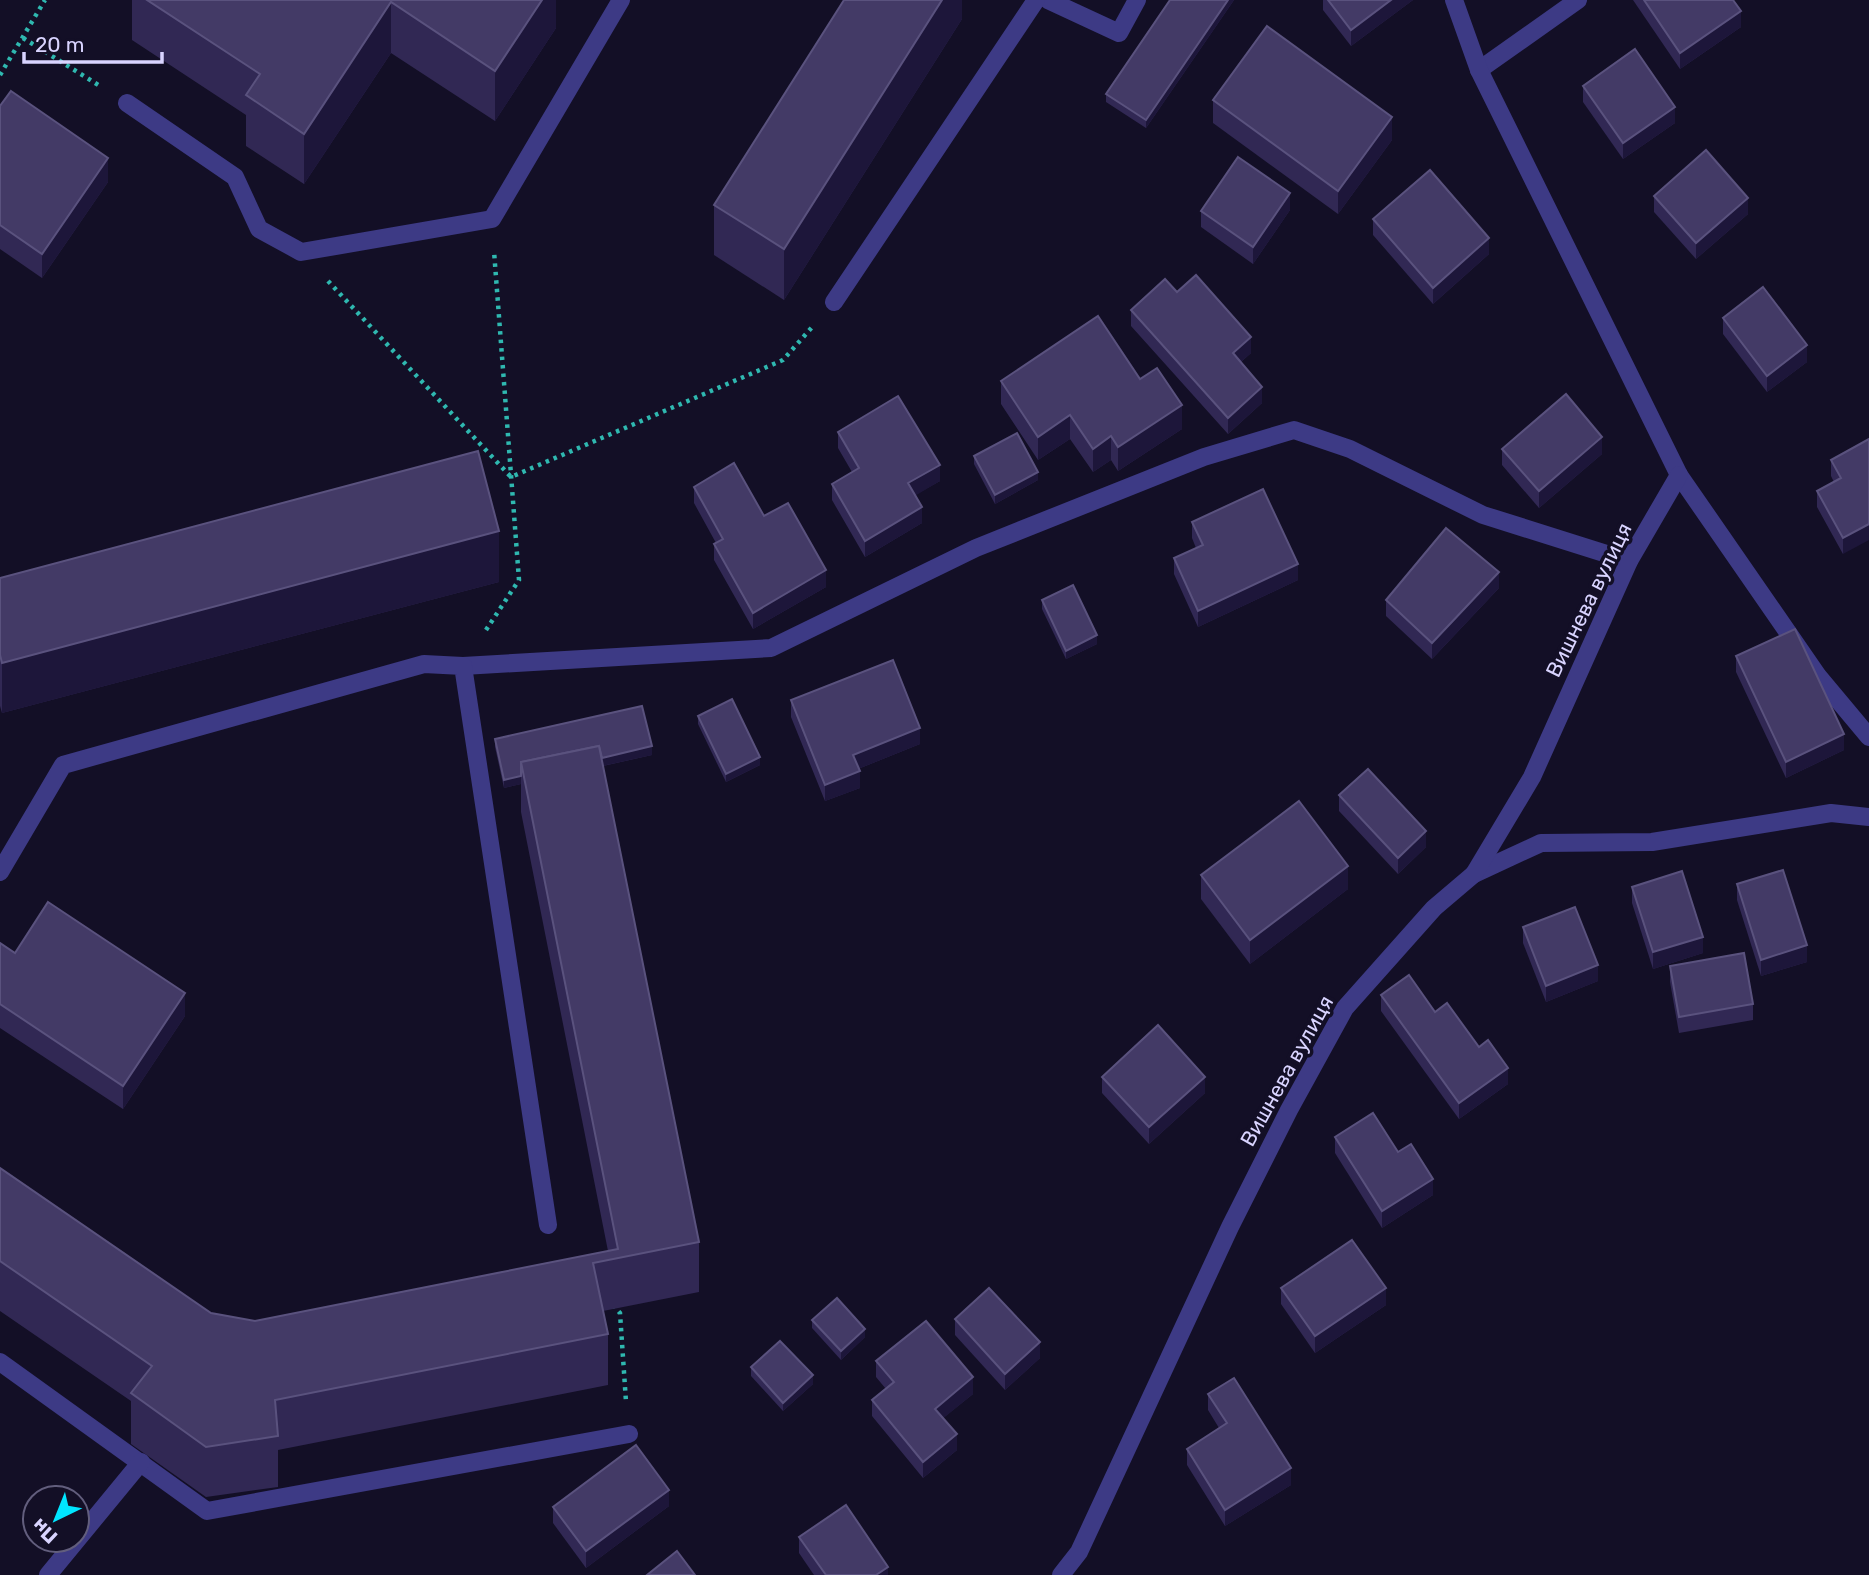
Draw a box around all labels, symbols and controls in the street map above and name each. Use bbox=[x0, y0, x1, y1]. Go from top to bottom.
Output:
scale bar bbox=[24, 21, 163, 65]
text: 20 m bbox=[35, 32, 84, 57]
street label: Вишнева вулиця bbox=[1540, 519, 1637, 681]
street label: Вишнева вулиця bbox=[1235, 991, 1338, 1150]
north arrow bbox=[21, 1484, 91, 1554]
text: Пн bbox=[27, 1514, 62, 1548]

